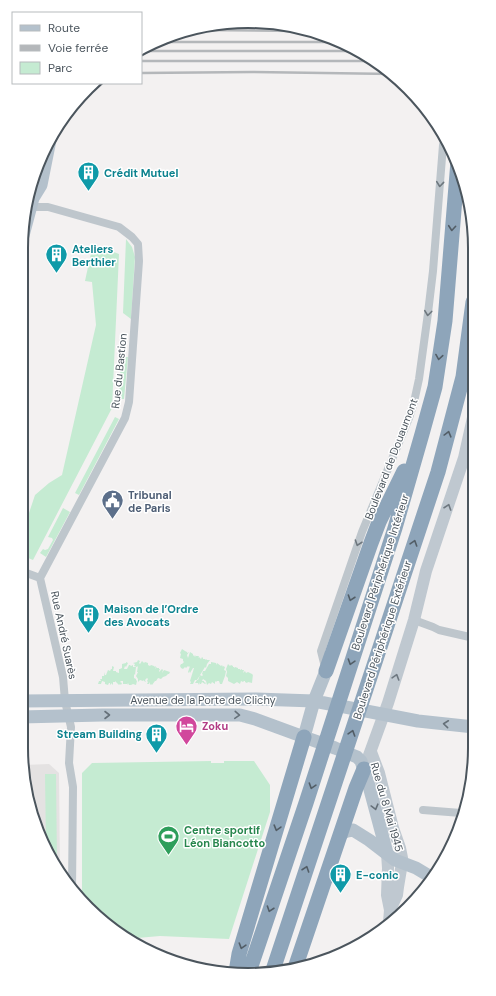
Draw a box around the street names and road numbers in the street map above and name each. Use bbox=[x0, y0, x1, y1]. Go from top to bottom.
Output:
street label: Rue du Bastion bbox=[108, 333, 130, 409]
street label: Boulevard de Douaumont bbox=[361, 396, 421, 522]
street label: Boulevard Périphérique Intérieur bbox=[348, 492, 412, 652]
street label: Boulevard Périphérique Extérieur bbox=[350, 559, 414, 721]
street label: Rue André Suarès bbox=[48, 590, 80, 680]
street label: Avenue de la Porte de Clichy bbox=[130, 693, 276, 707]
street label: Rue du 8 Mai 1945 bbox=[368, 761, 407, 854]

